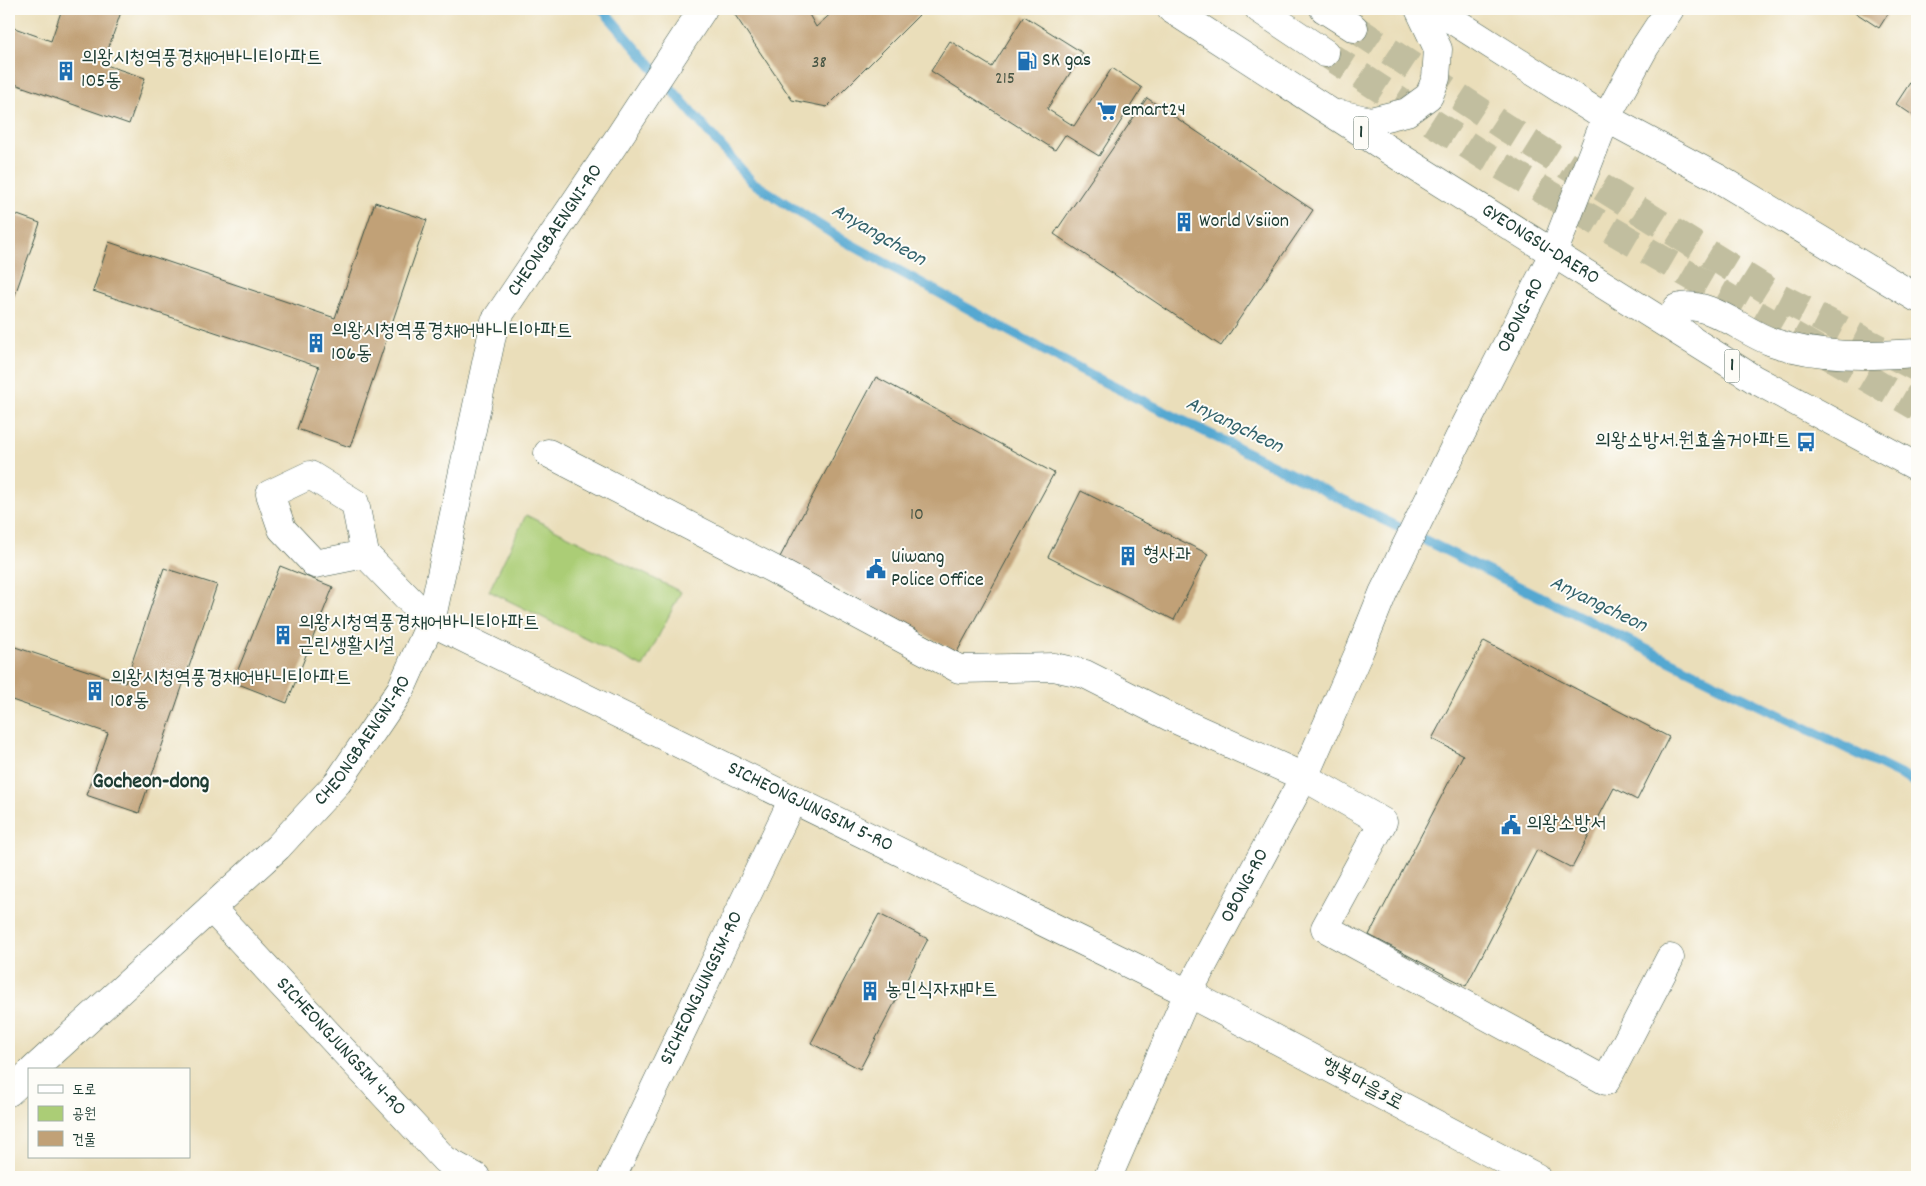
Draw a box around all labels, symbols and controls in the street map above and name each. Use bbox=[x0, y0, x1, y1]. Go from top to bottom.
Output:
place label: 의왕시청역풍경채어바니티아파트 105동 bbox=[81, 45, 322, 96]
place label: SK gas bbox=[1042, 47, 1091, 75]
fuel station icon: SK gas bbox=[1016, 50, 1038, 72]
house number: 38 bbox=[811, 51, 827, 76]
building icon: 의왕시청역풍경채어바니티아파트 105동 bbox=[55, 60, 77, 82]
house number: 215 bbox=[995, 67, 1015, 92]
place label: emart24 bbox=[1122, 97, 1186, 125]
supermarket icon: emart24 bbox=[1096, 100, 1118, 122]
road number: 1 bbox=[1354, 116, 1368, 150]
street label: CHEONGBAENGNI-RO bbox=[501, 159, 611, 303]
water label: Anyangcheon bbox=[825, 197, 932, 276]
street label: GYEONGSU-DAERO bbox=[1475, 197, 1605, 293]
place label: World Vsiion bbox=[1199, 208, 1289, 236]
building icon: World Vsiion bbox=[1173, 211, 1195, 233]
street label: OBONG-RO bbox=[1491, 274, 1552, 358]
place label: 의왕시청역풍경채어바니티아파트 106동 bbox=[331, 318, 572, 369]
building icon: 의왕시청역풍경채어바니티아파트 106동 bbox=[305, 332, 327, 354]
road number: 1 bbox=[1724, 350, 1740, 382]
water label: Anyangcheon bbox=[1180, 390, 1289, 463]
place label: 의왕소방서.원효솔거아파트 bbox=[1595, 428, 1791, 456]
bus stop icon: 의왕소방서.원효솔거아파트 bbox=[1795, 431, 1817, 453]
house number: 10 bbox=[910, 503, 924, 528]
place label: 형사과 bbox=[1143, 542, 1191, 570]
place label: Uiwang Police Office bbox=[891, 544, 984, 595]
building icon: 형사과 bbox=[1117, 545, 1139, 567]
public building icon: Uiwang Police Office bbox=[865, 558, 887, 580]
water label: Anyangcheon bbox=[1544, 569, 1653, 642]
place label: 의왕시청역풍경채어바니티아파트 근린생활시설 bbox=[298, 610, 539, 661]
building icon: 의왕시청역풍경채어바니티아파트 근린생활시설 bbox=[272, 624, 294, 646]
place label: 의왕시청역풍경채어바니티아파트 108동 bbox=[110, 665, 351, 716]
street label: CHEONGBAENGNI-RO bbox=[308, 671, 419, 813]
building icon: 의왕시청역풍경채어바니티아파트 108동 bbox=[84, 680, 106, 702]
street label: SICHEONGJUNGSIM 5-RO bbox=[722, 755, 897, 860]
district label: Gocheon-dong bbox=[93, 767, 210, 798]
place label: 의왕소방서 bbox=[1526, 811, 1606, 839]
public building icon: 의왕소방서 bbox=[1500, 814, 1522, 836]
street label: OBONG-RO bbox=[1214, 844, 1277, 928]
street label: SICHEONGJUNGSIM-RO bbox=[653, 907, 751, 1070]
street label: SICHEONGJUNGSIM 4-RO bbox=[269, 972, 412, 1123]
place label: 농민식자재마트 bbox=[885, 977, 998, 1005]
building icon: 농민식자재마트 bbox=[859, 980, 881, 1002]
street label: 행복마을3로 bbox=[1316, 1052, 1408, 1118]
legend bbox=[28, 1068, 190, 1158]
text: 도로 bbox=[72, 1080, 96, 1102]
text: 공원 bbox=[72, 1104, 96, 1126]
text: 건물 bbox=[72, 1130, 96, 1152]

